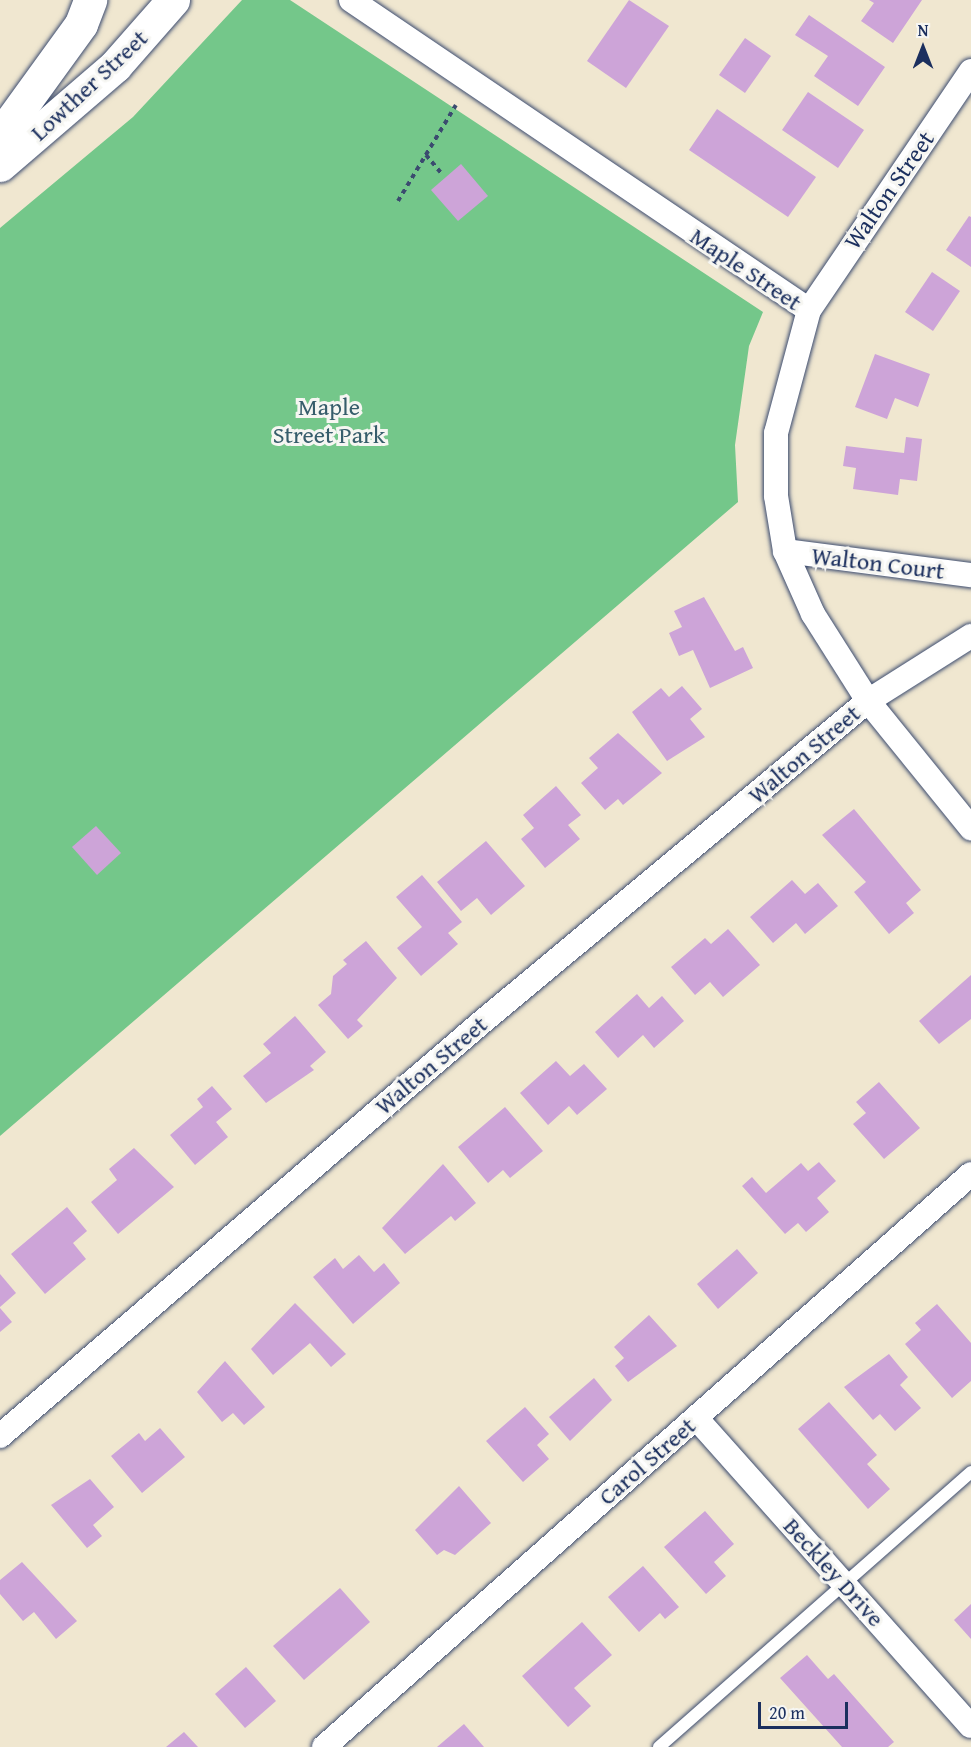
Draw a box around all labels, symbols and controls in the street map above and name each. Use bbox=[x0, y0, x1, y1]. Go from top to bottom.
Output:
north arrow bbox=[893, 18, 953, 78]
text: N bbox=[918, 18, 928, 42]
street label: Lowther Street bbox=[24, 23, 154, 147]
street label: Walton Street bbox=[838, 125, 940, 255]
street label: Maple Street bbox=[685, 221, 807, 317]
park label: Maple Street Park bbox=[273, 393, 385, 449]
street label: Walton Court bbox=[810, 541, 946, 585]
street label: Walton Street bbox=[742, 699, 866, 809]
street label: Walton Street bbox=[369, 1010, 493, 1120]
street label: Carol Street bbox=[593, 1411, 701, 1511]
street label: Beckley Drive bbox=[778, 1512, 890, 1632]
scale bar bbox=[761, 1690, 851, 1728]
text: 20 m bbox=[769, 1699, 805, 1726]

